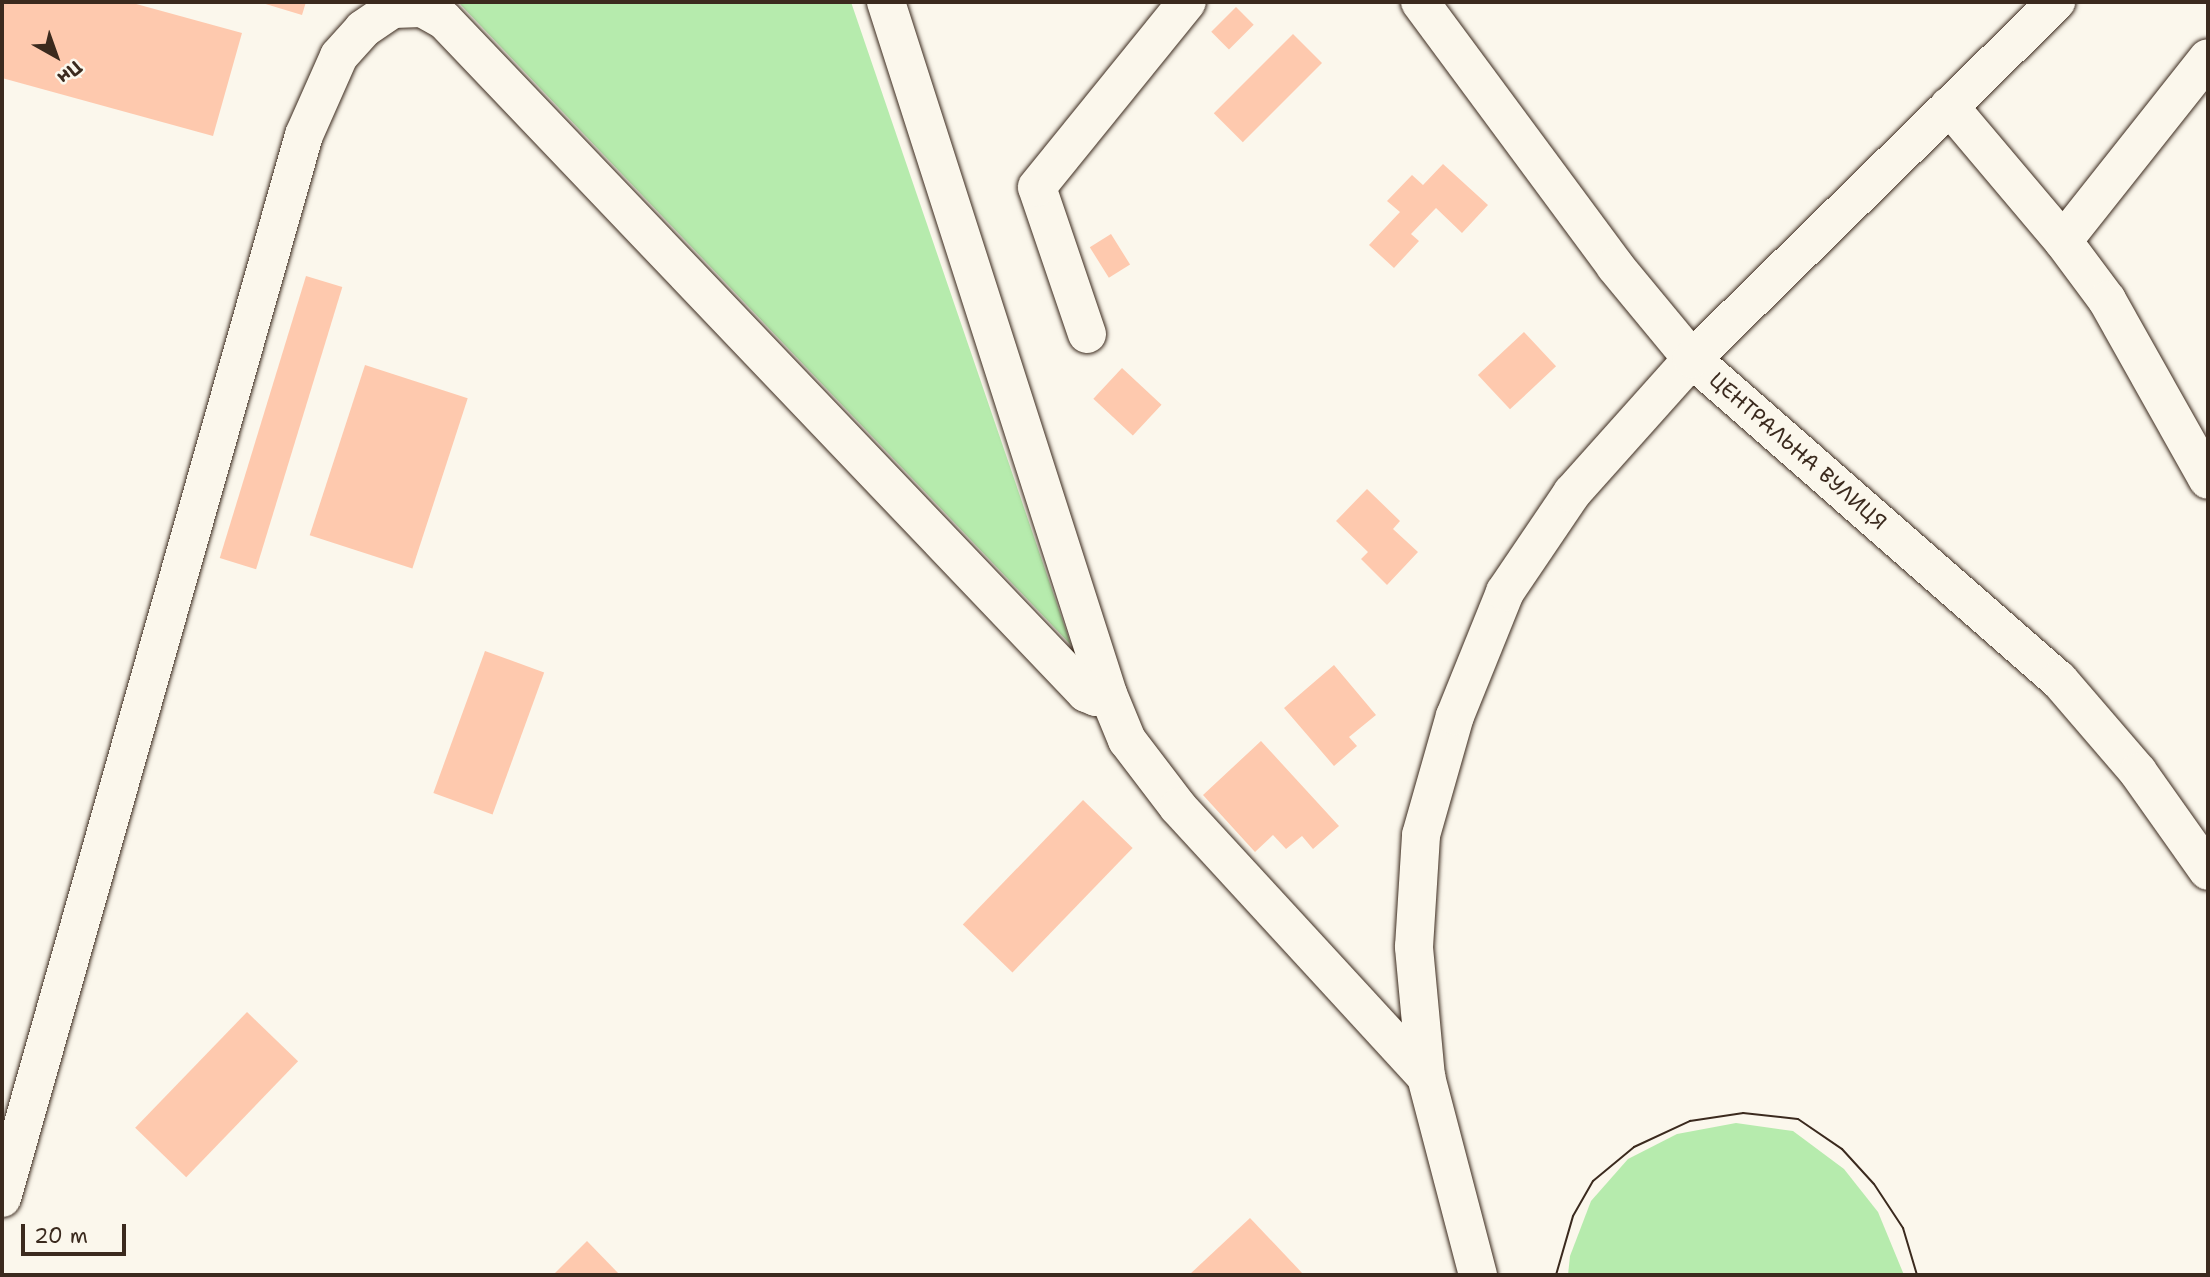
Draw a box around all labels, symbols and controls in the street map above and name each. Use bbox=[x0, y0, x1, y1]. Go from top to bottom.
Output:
north arrow bbox=[21, 21, 91, 91]
text: Пн bbox=[52, 55, 87, 90]
street label: ЦЕНТРАЛЬНА ВУЛИЦЯ bbox=[1704, 367, 1892, 535]
scale bar bbox=[24, 1210, 130, 1254]
text: 20 m bbox=[34, 1222, 88, 1250]

